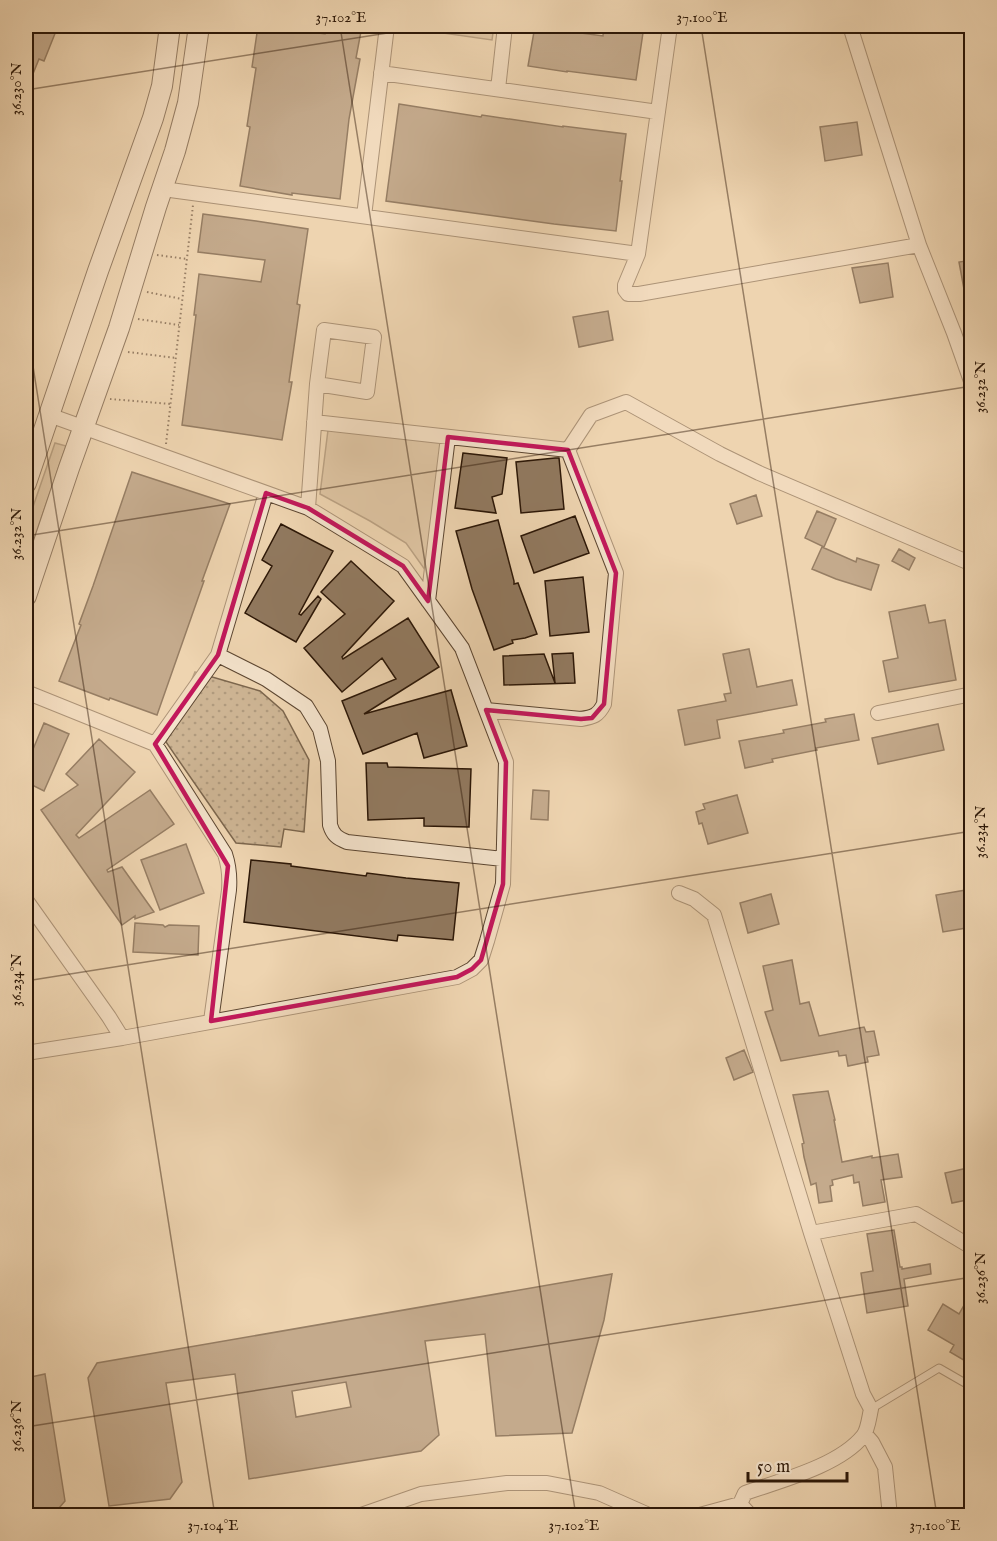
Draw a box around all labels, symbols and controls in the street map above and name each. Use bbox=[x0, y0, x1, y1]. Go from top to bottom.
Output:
text: 37.102°E bbox=[316, 8, 366, 27]
text: 37.100°E bbox=[676, 8, 728, 27]
text: 36.230°N bbox=[7, 63, 26, 115]
text: 36.232°N bbox=[971, 361, 990, 413]
text: 36.232°N bbox=[7, 508, 26, 560]
text: 36.234°N bbox=[971, 806, 990, 858]
text: 36.234°N bbox=[7, 954, 26, 1006]
text: 36.236°N bbox=[971, 1252, 990, 1304]
text: 36.236°N bbox=[7, 1400, 26, 1452]
scale bar bbox=[748, 1445, 847, 1483]
text: 50 m bbox=[757, 1456, 790, 1479]
text: 37.104°E bbox=[187, 1516, 239, 1535]
text: 37.102°E bbox=[549, 1516, 599, 1535]
text: 37.100°E bbox=[909, 1516, 961, 1535]

